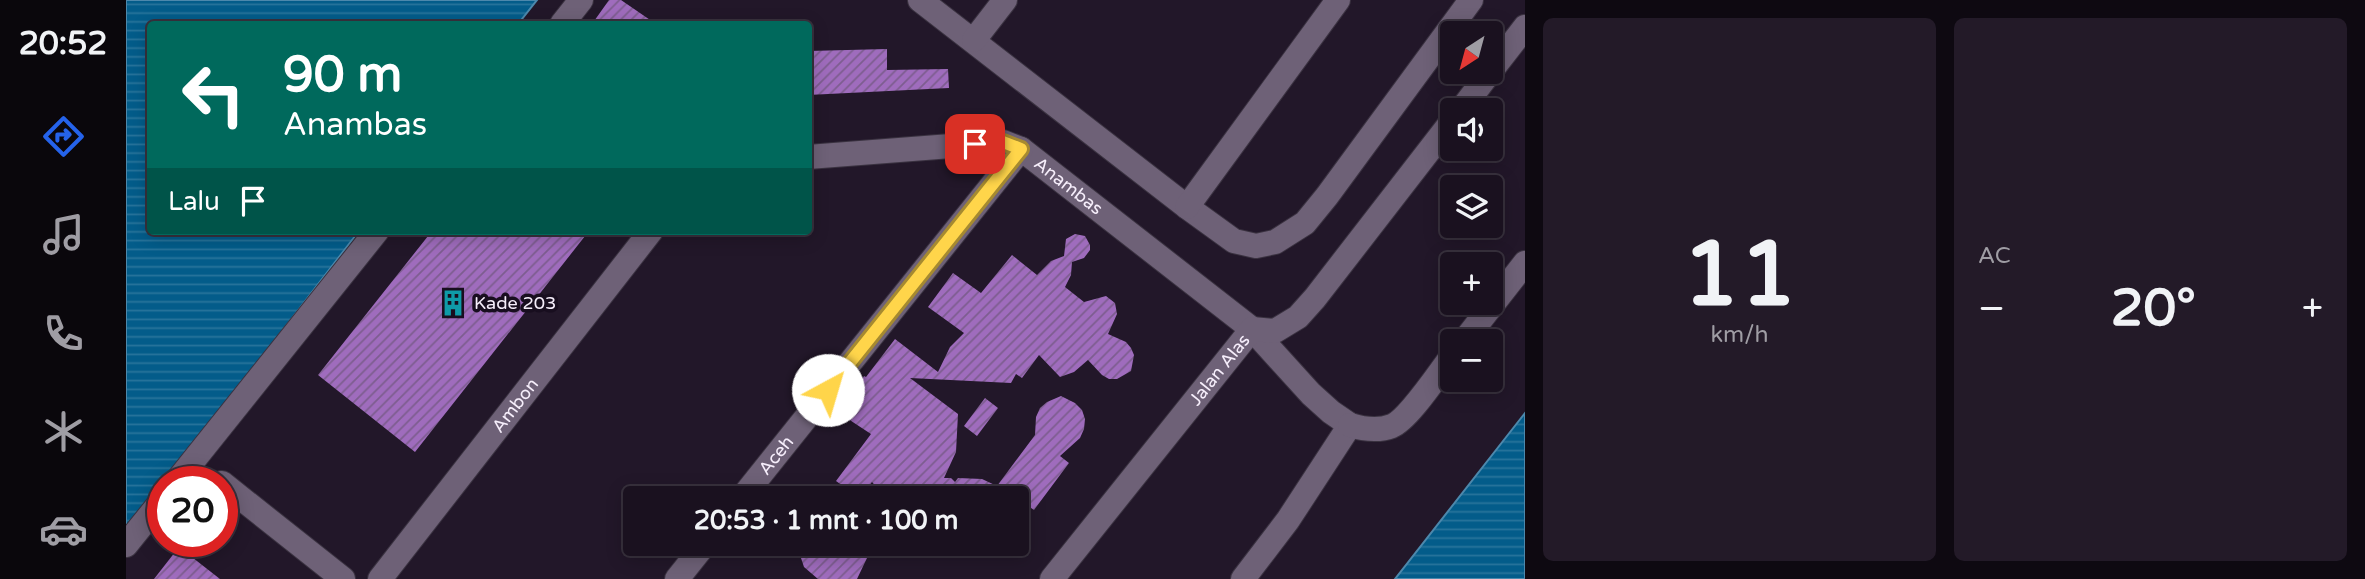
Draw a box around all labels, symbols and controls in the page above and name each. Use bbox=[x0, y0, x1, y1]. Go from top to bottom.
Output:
north arrow bbox=[1440, 21, 1503, 84]
map controls bbox=[1440, 21, 1503, 392]
text: 20:52 bbox=[19, 25, 107, 63]
text: 90 m bbox=[283, 46, 402, 105]
icon: left bbox=[168, 49, 259, 140]
button: sound bbox=[1440, 98, 1503, 161]
text: Anambas bbox=[283, 106, 427, 144]
icon: directions bbox=[39, 112, 88, 161]
pin bbox=[945, 114, 1005, 174]
icon: arrive bbox=[956, 125, 994, 163]
street label: Anambas bbox=[1030, 152, 1107, 220]
button: layers bbox=[1440, 175, 1503, 238]
icon: arrive bbox=[234, 182, 272, 220]
text: Lalu bbox=[168, 186, 220, 217]
icon: music bbox=[39, 210, 88, 259]
text: 11 bbox=[1682, 220, 1797, 330]
text: AC bbox=[1978, 242, 2011, 270]
button: + bbox=[1440, 252, 1503, 315]
text: 20° bbox=[2111, 277, 2196, 340]
text: − bbox=[1978, 286, 2005, 332]
text: + bbox=[2302, 286, 2323, 332]
building icon: Kade 203 bbox=[438, 288, 468, 318]
place label: Kade 203 bbox=[474, 292, 556, 314]
icon: phone bbox=[39, 309, 88, 358]
text: km/h bbox=[1711, 321, 1768, 349]
button: − bbox=[1440, 329, 1503, 392]
street label: Jalan Alas bbox=[1184, 330, 1255, 410]
position arrow bbox=[791, 353, 865, 427]
street label: Ambon bbox=[487, 374, 543, 437]
icon: climate bbox=[39, 407, 88, 456]
street label: Aceh bbox=[754, 431, 798, 479]
speed limit sign: 20 bbox=[147, 466, 238, 557]
icon: car bbox=[39, 505, 88, 554]
text: 20:53 · 1 mnt · 100 m bbox=[694, 505, 958, 536]

